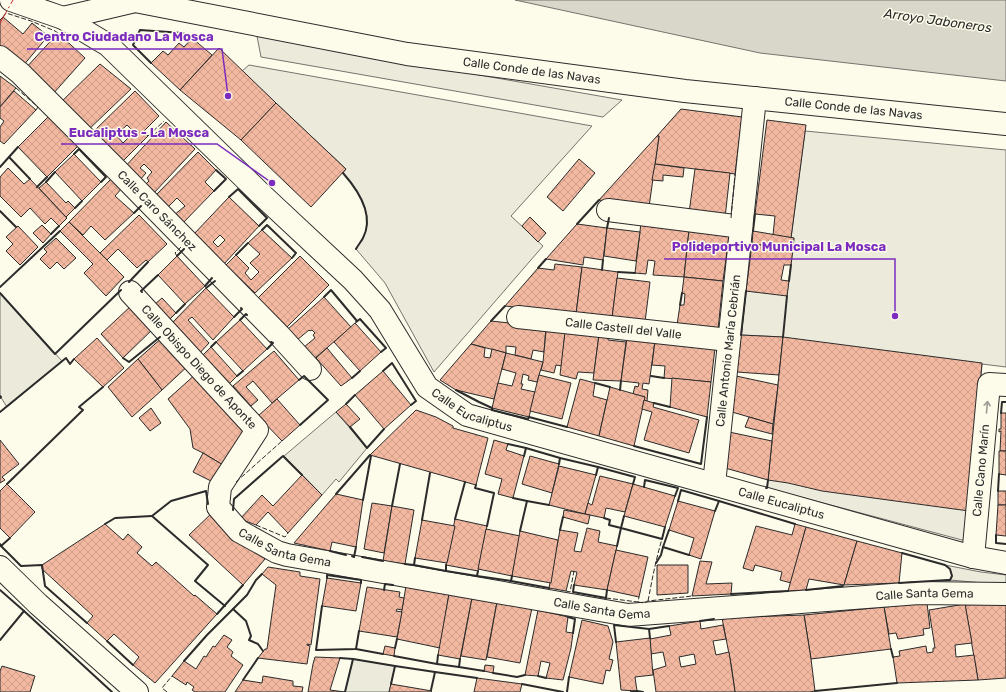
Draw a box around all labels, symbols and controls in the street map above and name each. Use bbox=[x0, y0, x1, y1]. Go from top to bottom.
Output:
water label: Arroyo Jaboneros bbox=[882, 5, 993, 36]
callout: Centro Ciudadano La Mosca bbox=[27, 24, 222, 49]
text: Centro Ciudadano La Mosca bbox=[34, 29, 214, 44]
street label: Calle Conde de las Navas bbox=[462, 55, 601, 87]
street label: Calle Conde de las Navas bbox=[784, 94, 923, 122]
callout: Eucaliptus - La Mosca bbox=[61, 119, 217, 144]
text: Eucaliptus - La Mosca bbox=[69, 125, 209, 140]
street label: Calle Caro Sánchez bbox=[115, 168, 200, 254]
callout: Polideportivo Municipal La Mosca bbox=[664, 234, 895, 259]
text: Polideportivo Municipal La Mosca bbox=[672, 239, 886, 254]
street label: Calle Antonio María Cebrián bbox=[713, 274, 743, 428]
street label: Calle Obispo Diego de Aponte bbox=[139, 302, 260, 432]
street label: Calle Castell del Valle bbox=[564, 315, 683, 342]
street label: Calle Eucaliptus bbox=[429, 385, 514, 434]
one-way arrow bbox=[983, 401, 990, 414]
street label: Calle Cano Marín bbox=[970, 424, 992, 517]
street label: Calle Eucaliptus bbox=[737, 485, 826, 522]
street label: Calle Santa Gema bbox=[236, 525, 332, 570]
street label: Calle Santa Gema bbox=[875, 586, 974, 603]
street label: Calle Santa Gema bbox=[552, 595, 651, 622]

